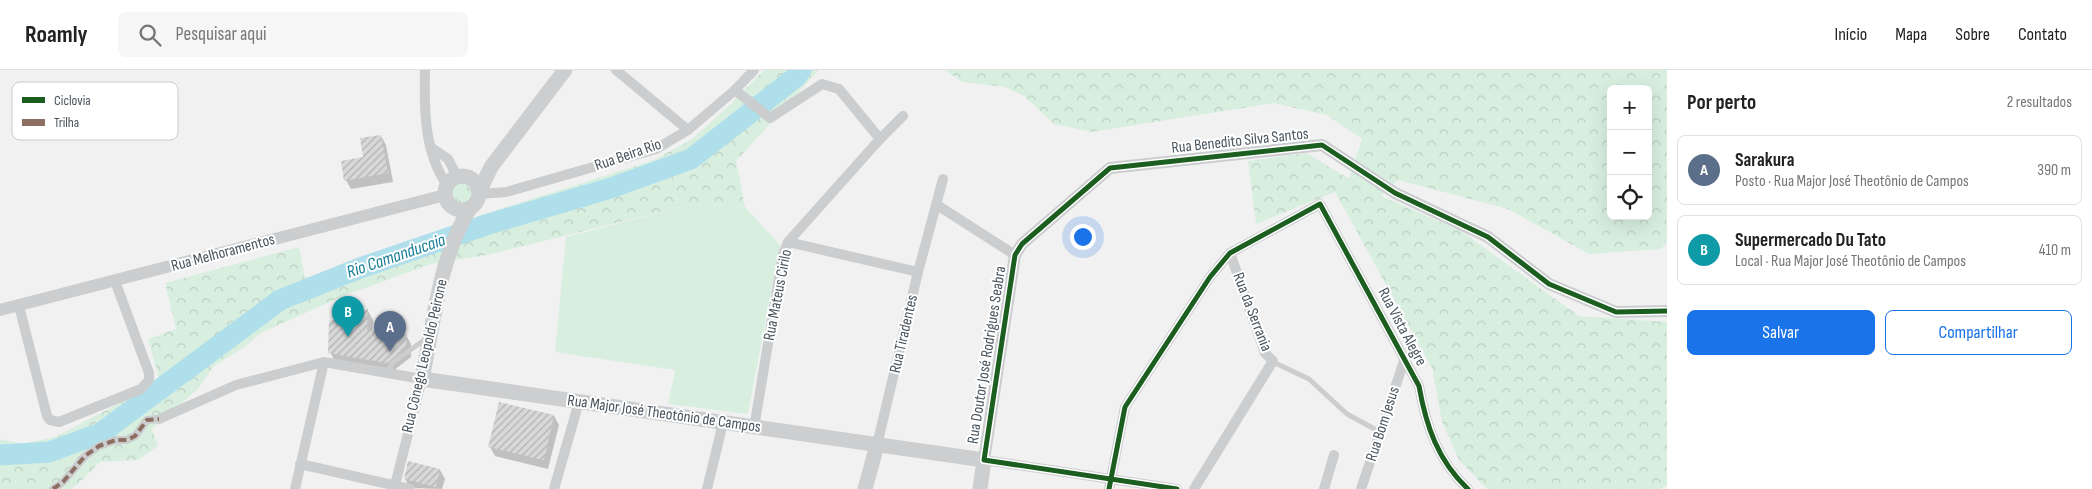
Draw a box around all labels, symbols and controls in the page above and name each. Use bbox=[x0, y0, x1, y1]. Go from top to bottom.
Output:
search box bbox=[118, 12, 468, 57]
text: Roamly bbox=[25, 20, 88, 49]
icon: search bbox=[136, 21, 164, 49]
text: Pesquisar aqui bbox=[176, 23, 267, 46]
text: Início bbox=[1835, 24, 1867, 45]
text: Mapa bbox=[1895, 24, 1927, 45]
text: Sobre bbox=[1955, 24, 1990, 45]
text: Contato bbox=[2018, 24, 2067, 45]
legend bbox=[12, 82, 178, 140]
map controls bbox=[1607, 85, 1652, 220]
button: + bbox=[1607, 85, 1652, 130]
text: Por perto bbox=[1687, 90, 1756, 115]
text: Ciclovia bbox=[54, 92, 91, 109]
text: 2 resultados bbox=[2007, 93, 2072, 112]
text: Trilha bbox=[54, 114, 79, 131]
street label: Rua Benedito Silva Santos bbox=[1171, 124, 1310, 158]
button: − bbox=[1607, 130, 1652, 175]
street label: Rua Beira Rio bbox=[592, 135, 664, 175]
text: Sarakura bbox=[1735, 149, 1794, 172]
text: A bbox=[1700, 161, 1708, 180]
text: 390 m bbox=[2037, 161, 2071, 180]
text: Posto · Rua Major José Theotônio de Campos bbox=[1735, 172, 1969, 191]
button: locate bbox=[1607, 175, 1652, 220]
your location bbox=[1070, 224, 1096, 250]
water label: Rio Camanducaia bbox=[344, 229, 449, 283]
text: Supermercado Du Tato bbox=[1735, 229, 1886, 252]
street label: Rua Melhoramentos bbox=[169, 230, 277, 276]
text: B bbox=[1700, 241, 1708, 260]
text: 410 m bbox=[2039, 241, 2071, 260]
street label: Rua Mateus Cirilo bbox=[760, 248, 796, 342]
text: Local · Rua Major José Theotônio de Campos bbox=[1735, 252, 1966, 271]
street label: Rua Doutor José Rodrigues Seabra bbox=[964, 265, 1010, 445]
street label: Rua da Serrania bbox=[1228, 270, 1276, 354]
street label: Rua Cônego Leopoldo Peirone bbox=[398, 277, 452, 435]
street label: Rua Vista Alegre bbox=[1373, 285, 1431, 369]
street label: Rua Tiradentes bbox=[886, 293, 922, 375]
pin: B bbox=[332, 296, 364, 337]
button: Salvar bbox=[1687, 310, 1875, 355]
button: Compartilhar bbox=[1885, 310, 2072, 355]
pin: A bbox=[374, 311, 406, 352]
street label: Rua Bom Jesus bbox=[1362, 384, 1404, 464]
street label: Rua Major José Theotônio de Campos bbox=[566, 391, 762, 437]

